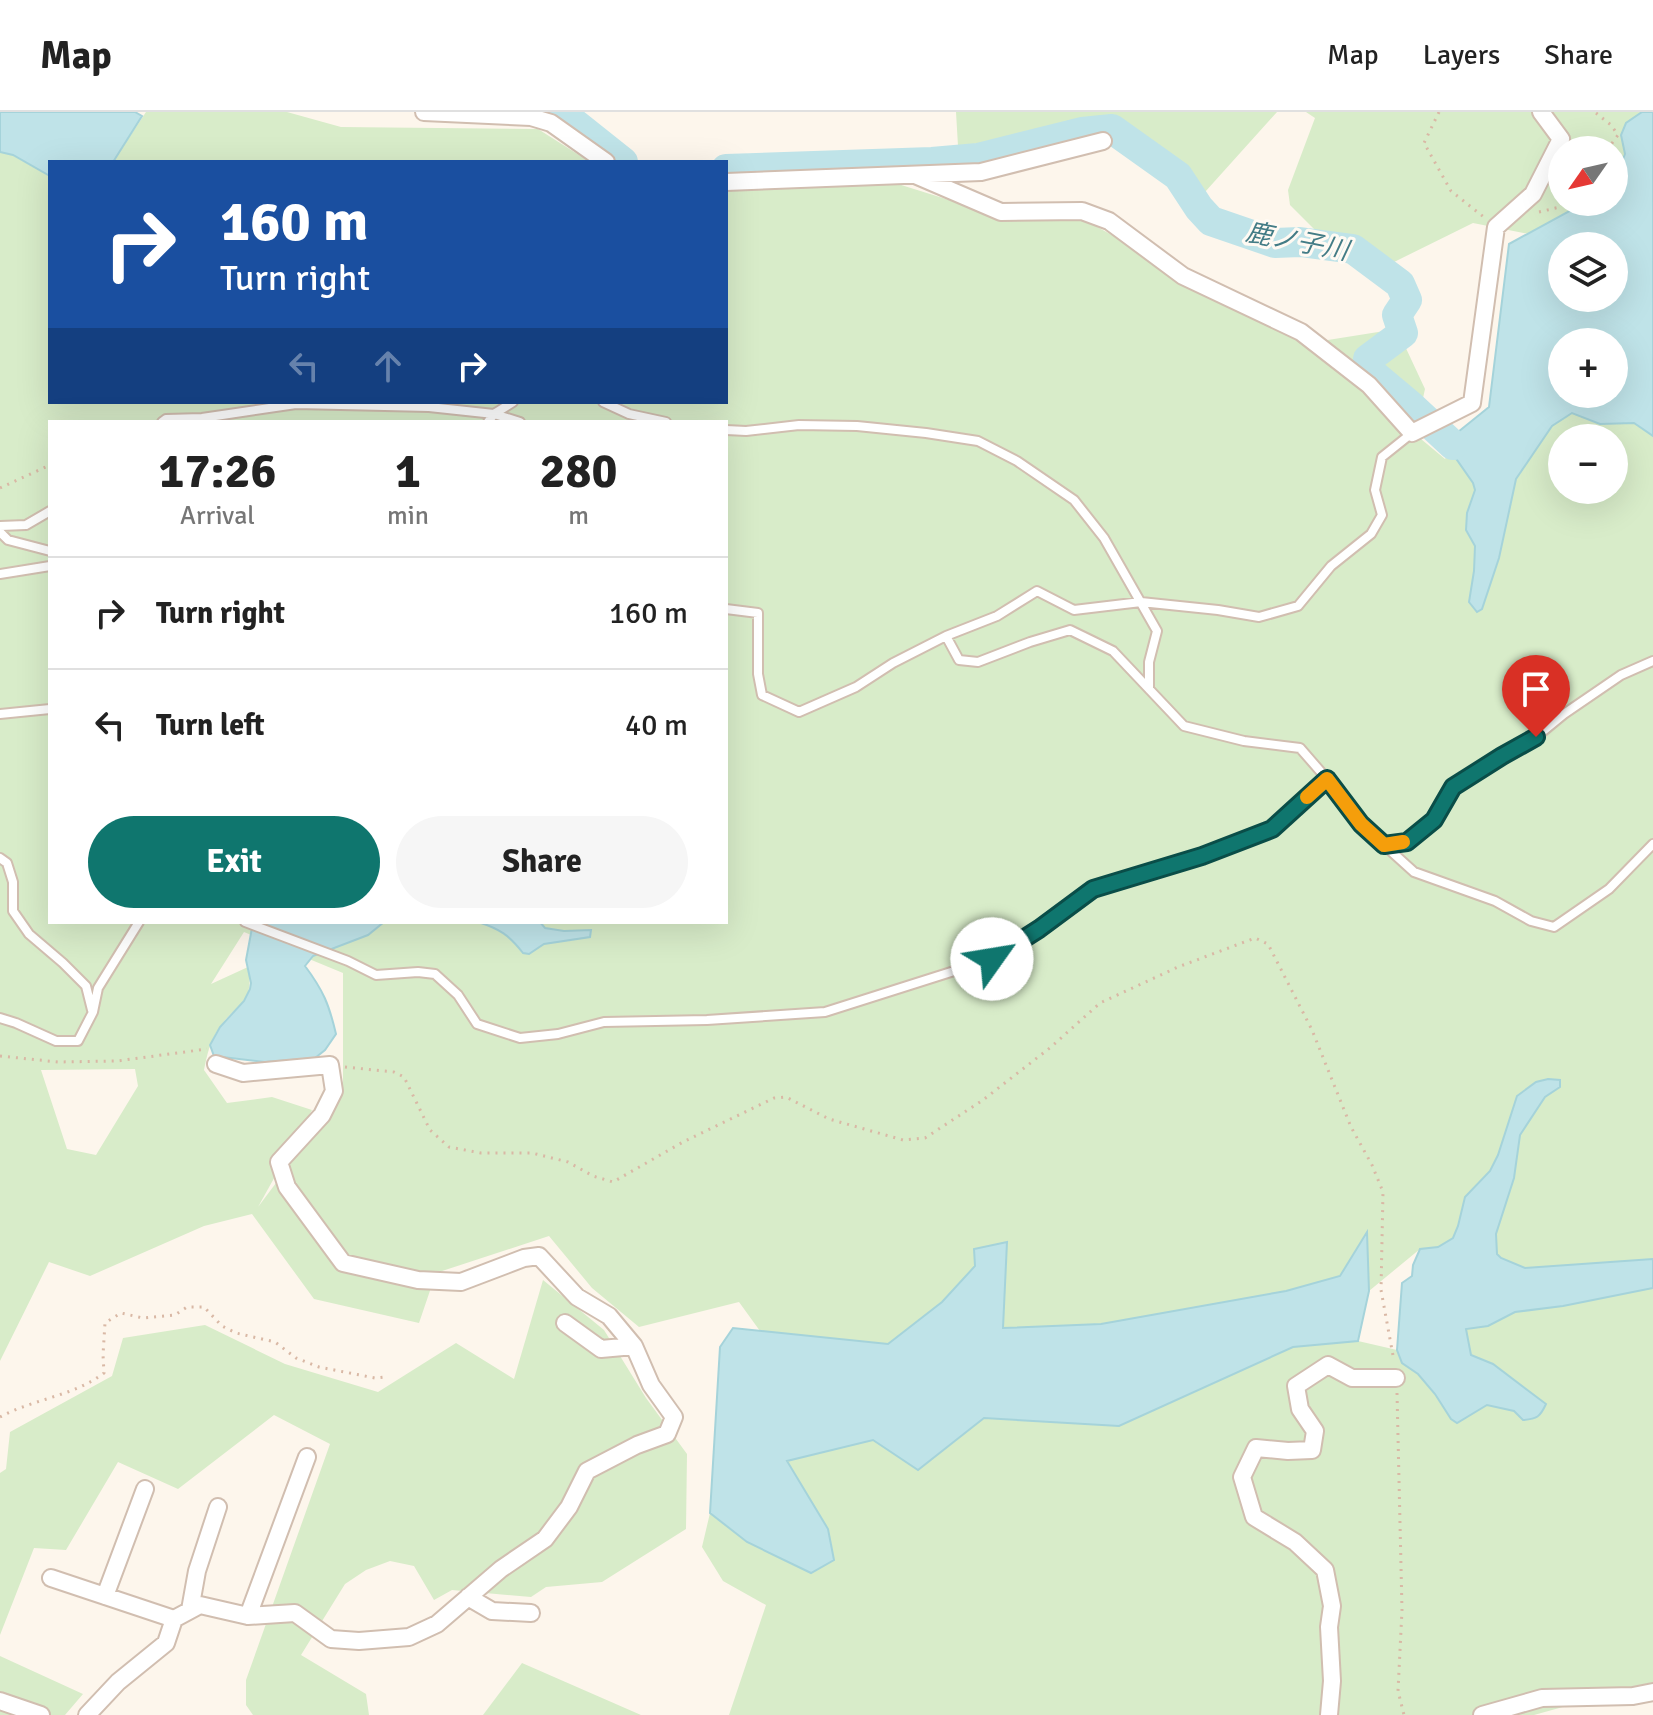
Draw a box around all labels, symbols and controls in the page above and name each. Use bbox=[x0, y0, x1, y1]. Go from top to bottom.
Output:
text: Map bbox=[40, 32, 112, 79]
text: Map bbox=[1327, 38, 1379, 72]
text: Layers bbox=[1423, 38, 1500, 72]
text: Share bbox=[1544, 38, 1613, 72]
north arrow bbox=[1548, 136, 1628, 216]
map controls bbox=[1548, 136, 1628, 504]
text: 160 m bbox=[220, 187, 368, 256]
icon: right bbox=[88, 192, 192, 296]
water label: 鹿ノ子川 bbox=[1243, 216, 1354, 268]
button: layers bbox=[1548, 232, 1628, 312]
text: Turn right bbox=[220, 256, 370, 301]
button: + bbox=[1548, 328, 1628, 408]
icon: left bbox=[282, 344, 326, 388]
icon: ahead bbox=[366, 344, 410, 388]
icon: right bbox=[450, 344, 494, 388]
button: − bbox=[1548, 424, 1628, 504]
text: 17:26 bbox=[159, 442, 276, 501]
text: 1 bbox=[395, 442, 421, 501]
text: 280 bbox=[540, 442, 617, 501]
text: Arrival bbox=[180, 500, 255, 532]
text: min bbox=[387, 500, 429, 532]
text: m bbox=[568, 500, 589, 532]
icon: right bbox=[88, 591, 132, 635]
text: Turn right bbox=[156, 595, 285, 632]
text: 160 m bbox=[609, 595, 688, 632]
pin bbox=[1502, 655, 1570, 737]
icon: arrive bbox=[1514, 667, 1558, 711]
icon: left bbox=[88, 703, 132, 747]
text: Turn left bbox=[156, 707, 265, 744]
text: 40 m bbox=[625, 707, 688, 744]
button: Exit bbox=[88, 816, 380, 908]
button: Share bbox=[396, 816, 688, 908]
position arrow bbox=[950, 917, 1034, 1001]

